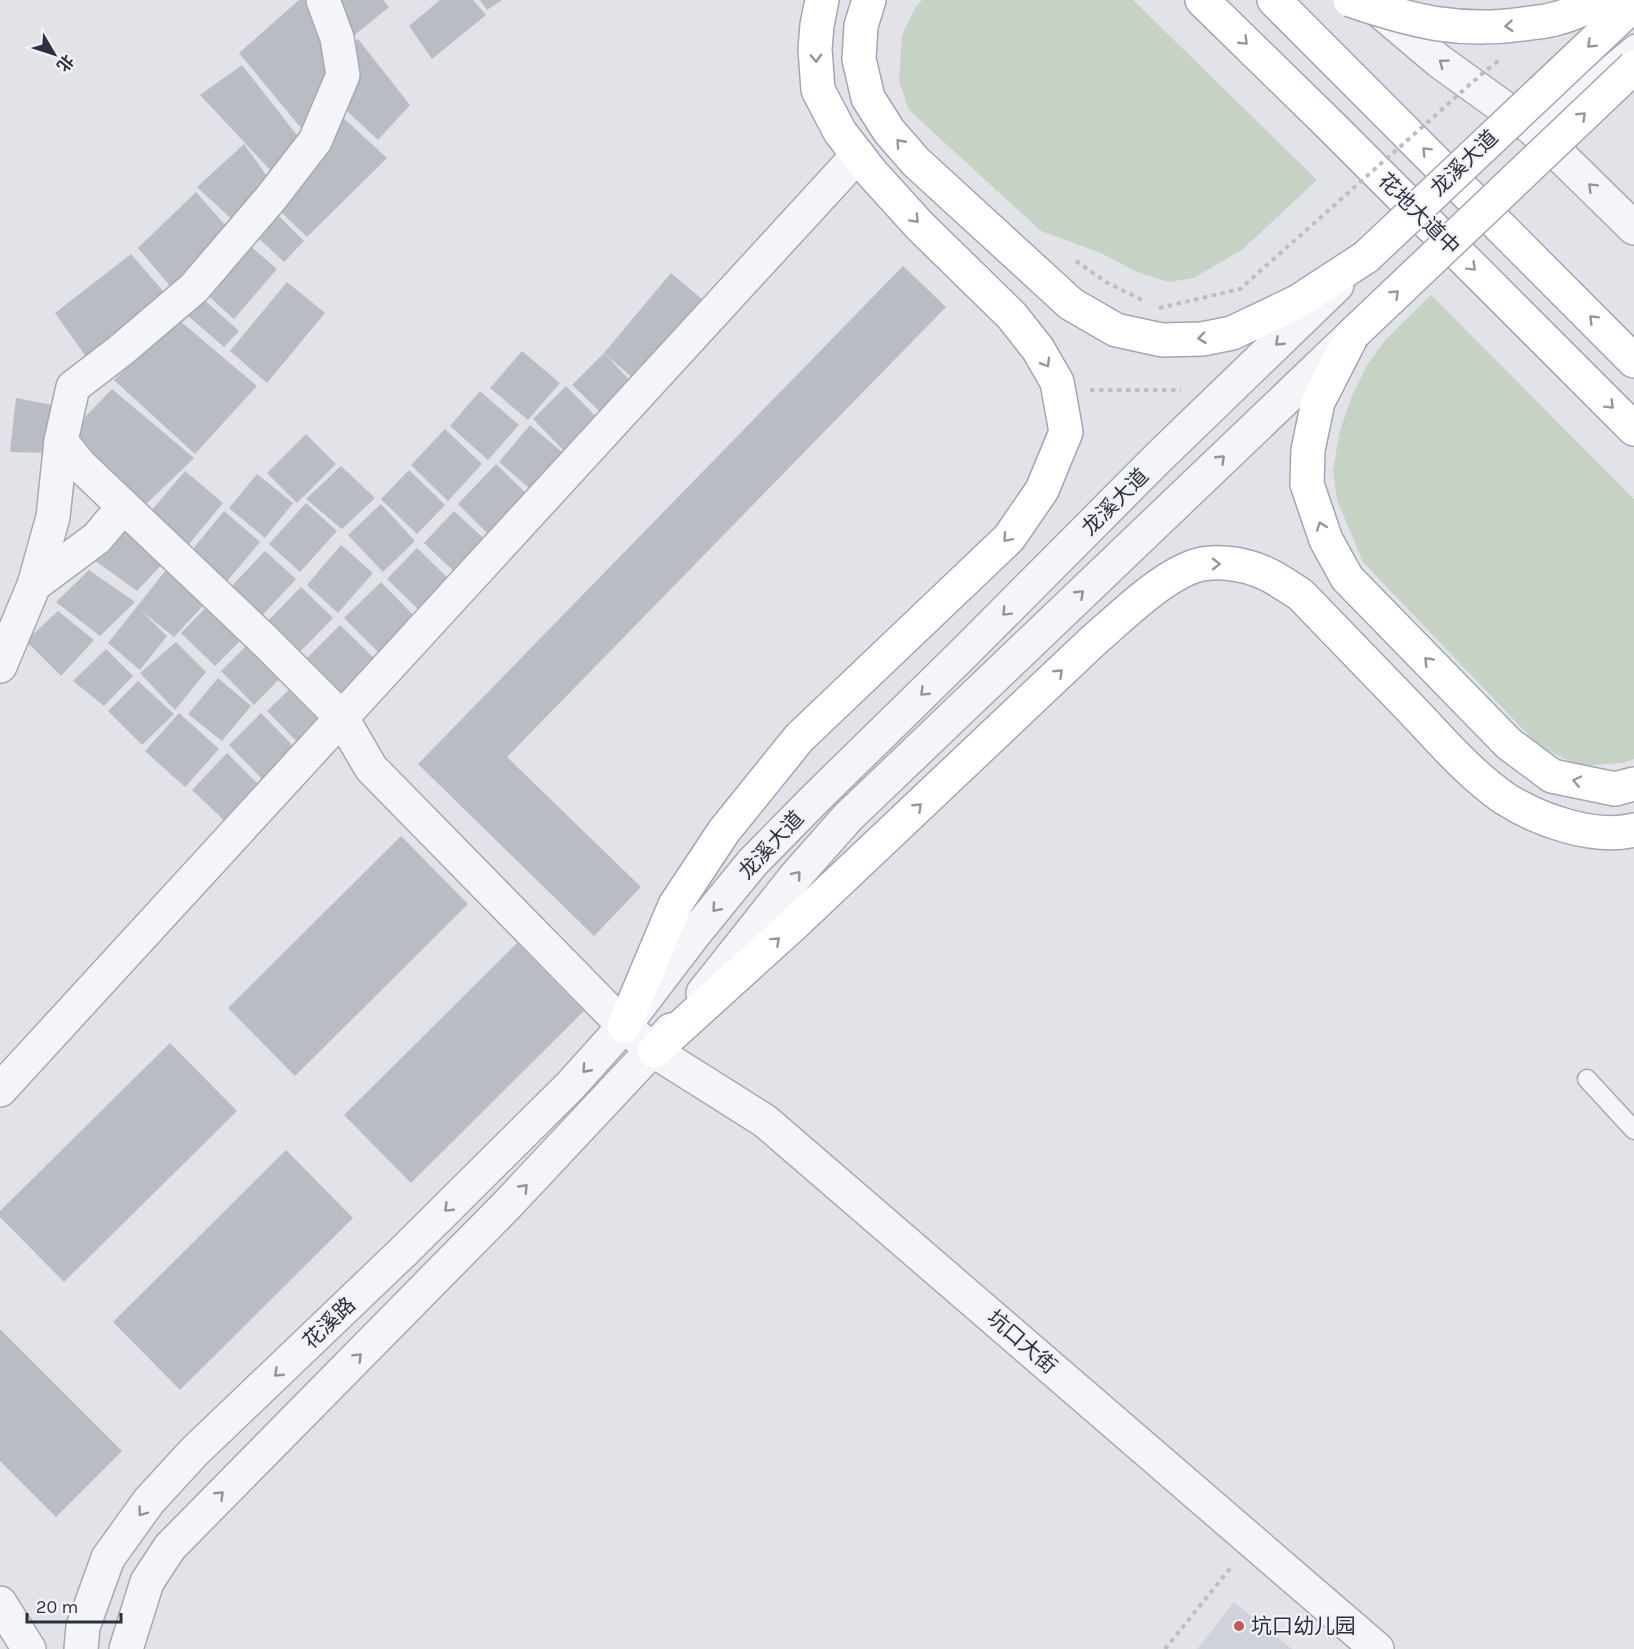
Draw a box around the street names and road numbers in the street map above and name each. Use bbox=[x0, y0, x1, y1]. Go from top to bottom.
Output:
street label: 龙溪大道 bbox=[1425, 125, 1503, 201]
street label: 花地大道中 bbox=[1373, 168, 1465, 260]
street label: 龙溪大道 bbox=[1077, 464, 1153, 540]
street label: 龙溪大道 bbox=[734, 806, 808, 884]
street label: 花溪路 bbox=[298, 1292, 360, 1354]
street label: 坑口大街 bbox=[982, 1305, 1062, 1379]

